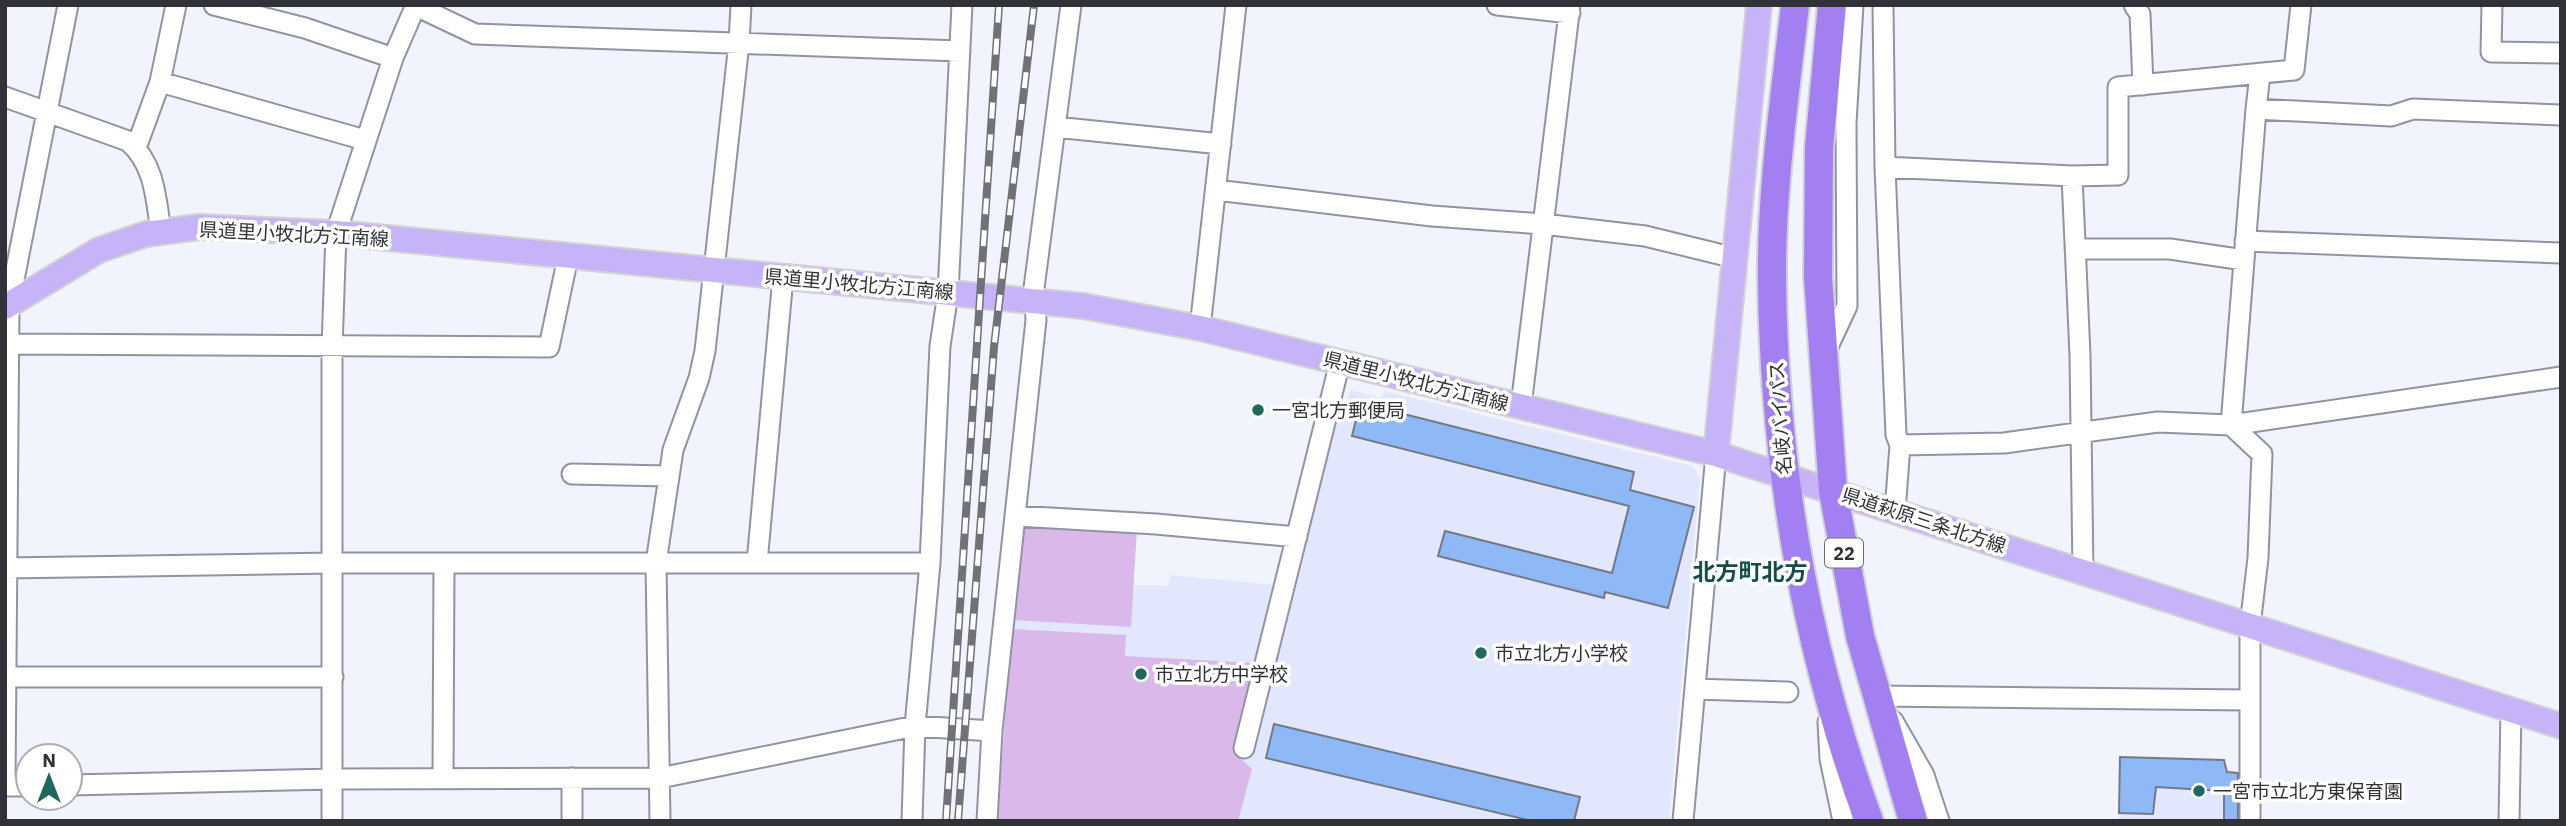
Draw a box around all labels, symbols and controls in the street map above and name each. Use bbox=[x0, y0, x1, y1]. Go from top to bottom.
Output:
street label: 県道里小牧北方江南線 bbox=[198, 217, 390, 251]
street label: 県道里小牧北方江南線 bbox=[763, 264, 955, 304]
street label: 県道里小牧北方江南線 bbox=[1321, 346, 1511, 416]
street label: 名岐バイパス bbox=[1764, 360, 1796, 476]
place label: 一宮北方郵便局 bbox=[1272, 398, 1405, 422]
marker: 一宮北方郵便局 bbox=[1250, 402, 1266, 418]
street label: 県道萩原三条北方線 bbox=[1839, 482, 2009, 558]
road number: 22 bbox=[1825, 538, 1863, 568]
district label: 北方町北方 bbox=[1693, 556, 1808, 586]
place label: 市立北方小学校 bbox=[1495, 641, 1628, 665]
marker: 市立北方小学校 bbox=[1473, 645, 1489, 661]
place label: 市立北方中学校 bbox=[1155, 662, 1288, 686]
marker: 市立北方中学校 bbox=[1133, 666, 1149, 682]
north arrow bbox=[14, 742, 84, 812]
text: N bbox=[42, 748, 56, 772]
place label: 一宮市立北方東保育園 bbox=[2213, 779, 2403, 803]
marker: 一宮市立北方東保育園 bbox=[2191, 783, 2207, 799]

